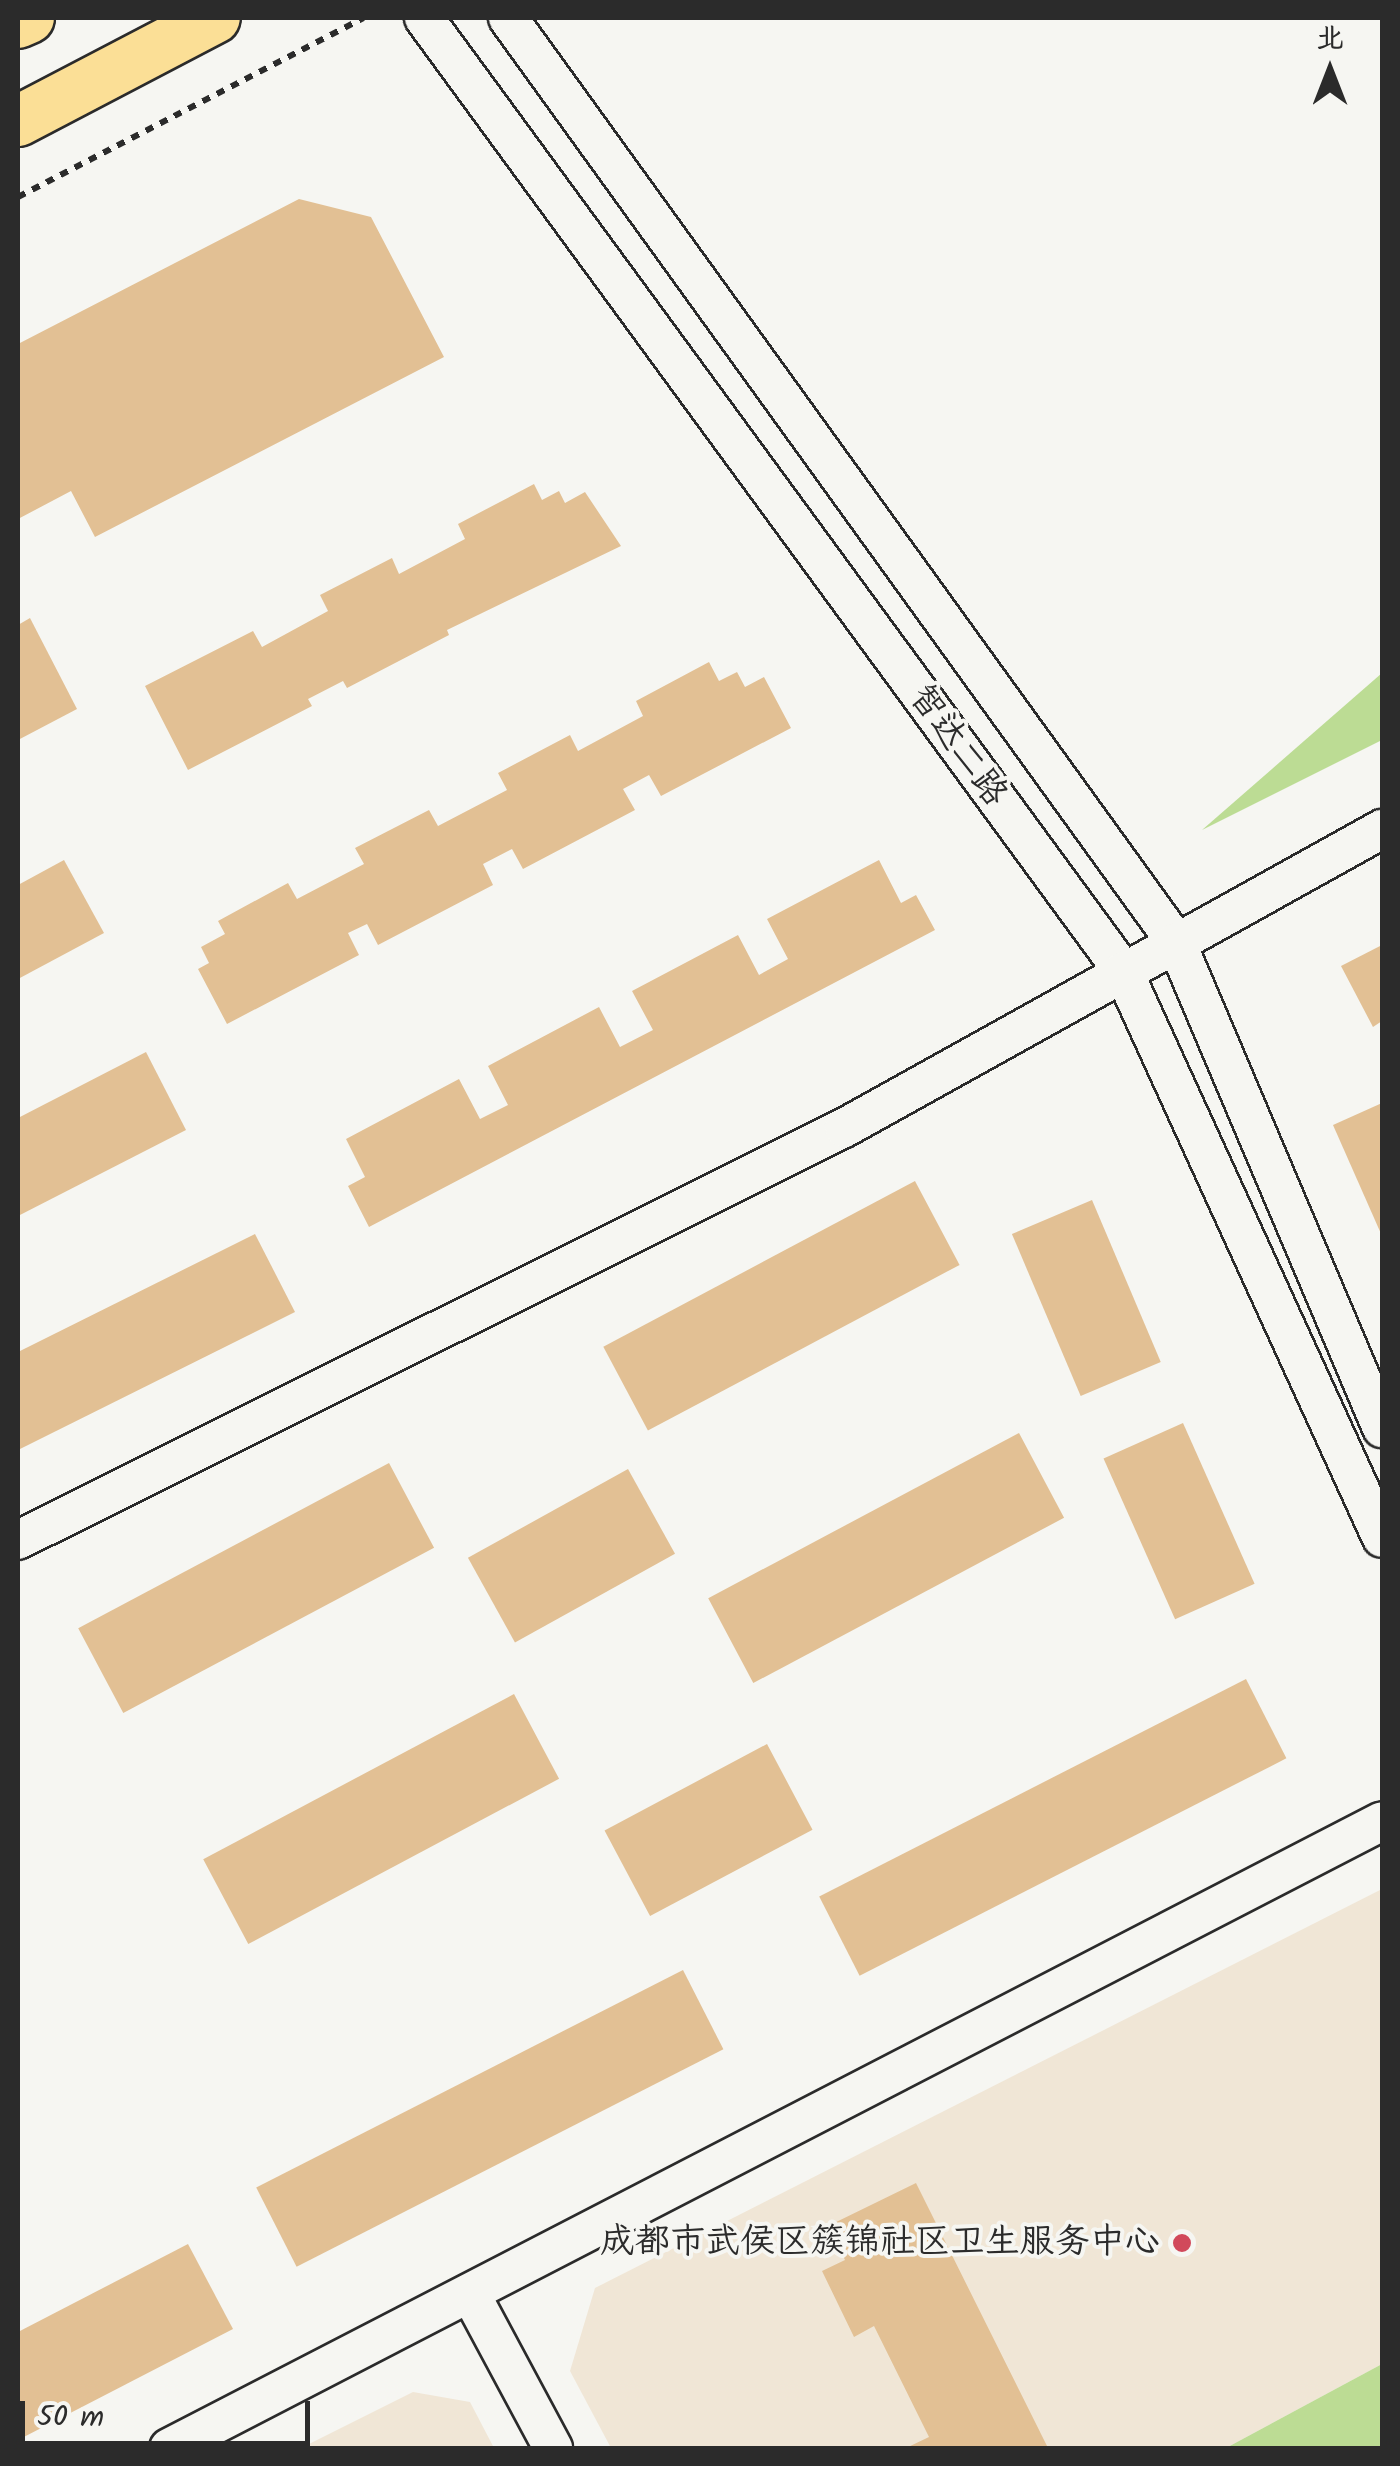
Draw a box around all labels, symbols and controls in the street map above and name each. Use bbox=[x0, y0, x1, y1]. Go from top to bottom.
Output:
text: 北 bbox=[1316, 17, 1344, 62]
north arrow bbox=[1280, 20, 1380, 120]
street label: 智达二路 bbox=[899, 677, 1015, 815]
place label: 成都市武侯区簇锦社区卫生服务中心 bbox=[600, 2222, 1160, 2264]
marker: 成都市武侯区簇锦社区卫生服务中心 bbox=[1169, 2230, 1195, 2256]
scale bar bbox=[25, 2381, 315, 2443]
text: 50 m bbox=[37, 2394, 104, 2442]

